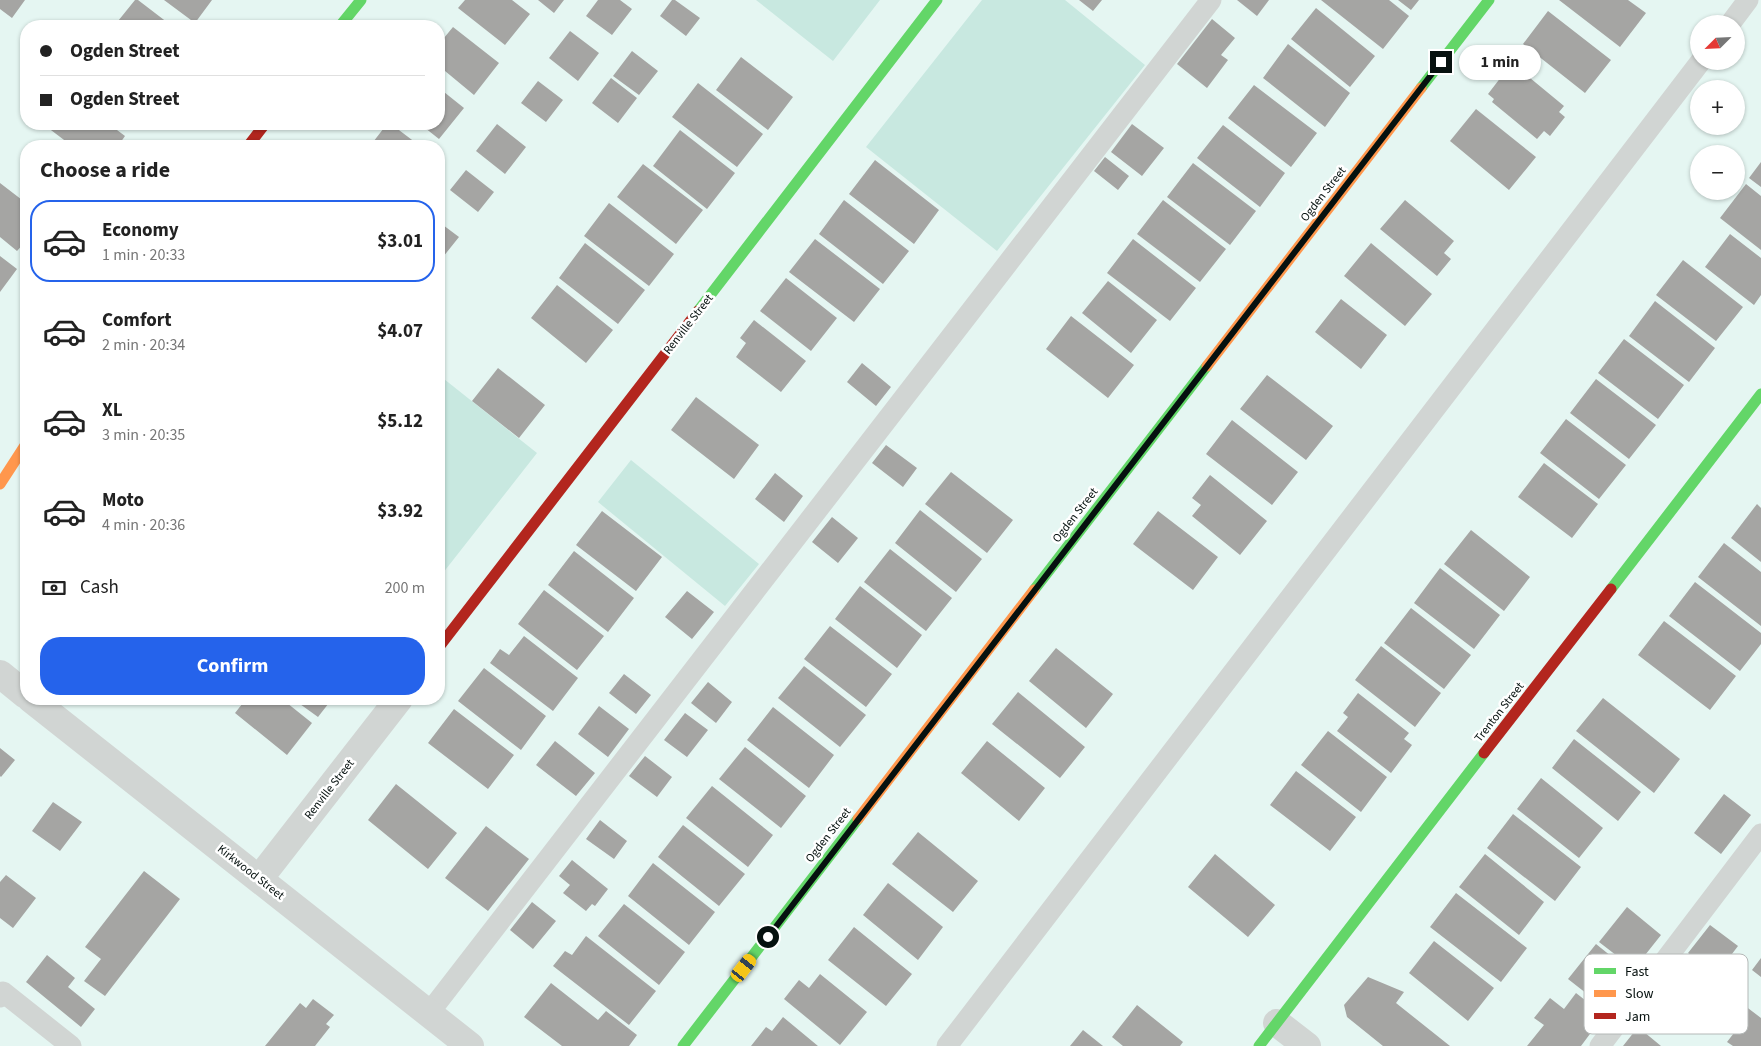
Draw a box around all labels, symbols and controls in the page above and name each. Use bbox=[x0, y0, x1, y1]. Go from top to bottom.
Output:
north arrow bbox=[1690, 15, 1745, 70]
map controls bbox=[1690, 15, 1745, 200]
text: Ogden Street bbox=[70, 38, 180, 65]
callout: 1 min bbox=[1458, 44, 1541, 80]
route end bbox=[1430, 51, 1452, 73]
text: 1 min bbox=[1481, 51, 1519, 73]
button: + bbox=[1690, 80, 1745, 135]
text: Ogden Street bbox=[70, 86, 180, 113]
button: − bbox=[1690, 145, 1745, 200]
text: Choose a ride bbox=[40, 154, 170, 186]
street label: Ogden Street bbox=[1297, 163, 1350, 225]
text: Economy bbox=[102, 217, 179, 244]
icon: car bbox=[42, 219, 87, 264]
text: $3.01 bbox=[377, 228, 423, 255]
text: 1 min · 20:33 bbox=[102, 244, 185, 266]
street label: Renville Street bbox=[659, 291, 717, 358]
text: Comfort bbox=[102, 307, 172, 334]
icon: car bbox=[42, 309, 87, 354]
text: $4.07 bbox=[377, 318, 423, 345]
text: 2 min · 20:34 bbox=[102, 334, 185, 356]
text: XL bbox=[102, 397, 123, 424]
icon: car bbox=[42, 399, 87, 444]
text: $5.12 bbox=[377, 408, 423, 435]
text: 3 min · 20:35 bbox=[102, 424, 185, 446]
street label: Ogden Street bbox=[1049, 484, 1102, 546]
text: Moto bbox=[102, 487, 144, 514]
icon: car bbox=[42, 489, 87, 534]
text: $3.92 bbox=[377, 498, 423, 525]
text: 4 min · 20:36 bbox=[102, 514, 185, 536]
icon: cash bbox=[40, 574, 68, 602]
text: Cash bbox=[80, 574, 119, 601]
text: 200 m bbox=[385, 577, 425, 599]
button: Confirm bbox=[40, 637, 425, 695]
street label: Trenton Street bbox=[1471, 679, 1528, 746]
street label: Renville Street bbox=[300, 756, 358, 823]
street label: Ogden Street bbox=[802, 804, 855, 866]
street label: Kirkwood Street bbox=[214, 841, 288, 904]
route start bbox=[757, 926, 779, 948]
car bbox=[728, 952, 759, 984]
legend bbox=[1584, 954, 1748, 1034]
text: Fast bbox=[1625, 962, 1649, 982]
text: Slow bbox=[1625, 984, 1654, 1004]
text: Jam bbox=[1625, 1007, 1650, 1027]

